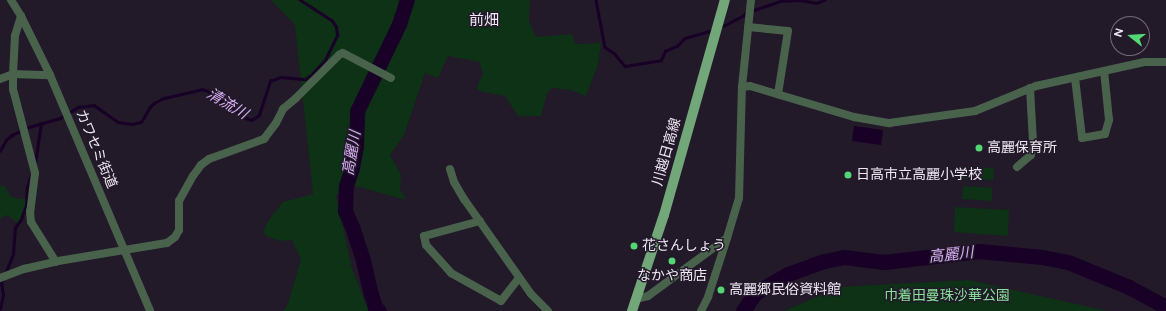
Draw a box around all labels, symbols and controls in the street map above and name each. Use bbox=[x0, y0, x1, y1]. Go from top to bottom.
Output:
district label: 前畑 bbox=[469, 12, 499, 30]
north arrow bbox=[1110, 16, 1150, 56]
text: N bbox=[1112, 27, 1126, 39]
water label: 清流川 bbox=[203, 85, 251, 123]
street label: カワセミ街道 bbox=[72, 107, 120, 191]
street label: 川越日高線 bbox=[649, 116, 685, 188]
water label: 高麗川 bbox=[339, 129, 365, 177]
place label: 高麗保育所 bbox=[987, 140, 1057, 156]
marker: 高麗保育所 bbox=[974, 143, 984, 153]
place label: 日高市立高麗小学校 bbox=[856, 167, 982, 183]
marker: 日高市立高麗小学校 bbox=[843, 170, 853, 180]
place label: 花さんしょう bbox=[642, 238, 726, 254]
marker: 花さんしょう bbox=[629, 241, 639, 251]
water label: 高麗川 bbox=[928, 244, 974, 266]
marker: なかや商店 bbox=[667, 256, 677, 266]
place label: なかや商店 bbox=[637, 268, 707, 284]
place label: 高麗郷民俗資料館 bbox=[729, 282, 841, 298]
marker: 高麗郷民俗資料館 bbox=[716, 285, 726, 295]
park label: 巾着田曼珠沙華公園 bbox=[884, 288, 1010, 304]

